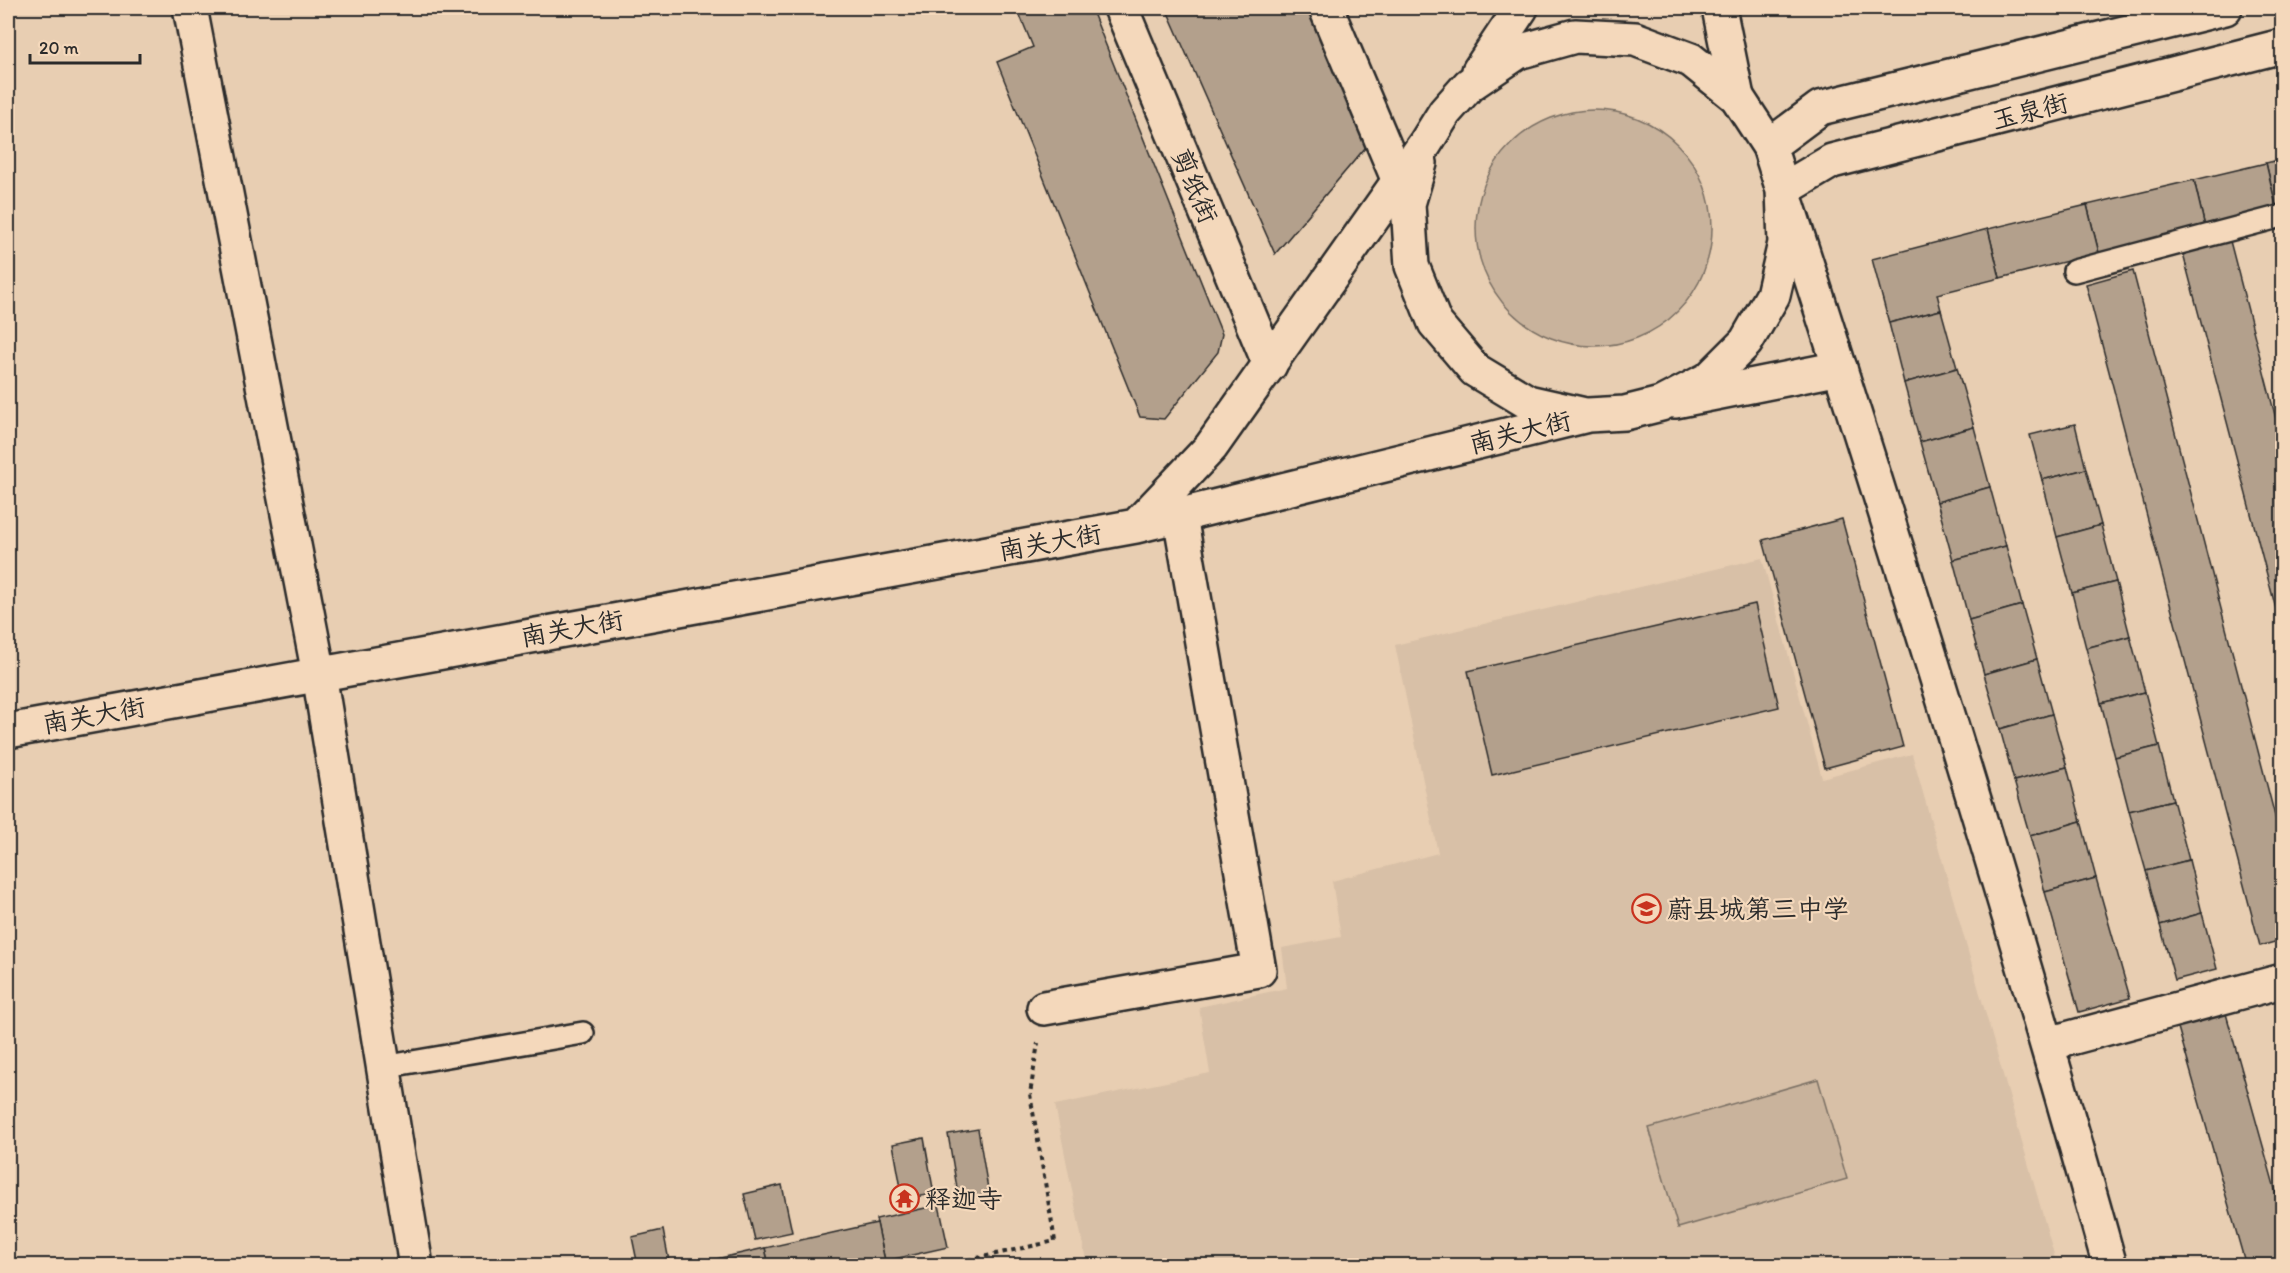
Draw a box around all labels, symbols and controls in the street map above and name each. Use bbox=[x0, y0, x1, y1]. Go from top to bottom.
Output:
scale bar bbox=[30, 27, 140, 65]
text: 20 m bbox=[39, 37, 79, 59]
street label: 玉泉街 bbox=[1988, 86, 2072, 136]
street label: 剪纸街 bbox=[1165, 144, 1225, 228]
street label: 南关大街 bbox=[1466, 404, 1574, 460]
street label: 南关大街 bbox=[996, 517, 1104, 567]
street label: 南关大街 bbox=[518, 603, 626, 653]
street label: 南关大街 bbox=[40, 690, 148, 740]
school or university icon: 蔚县城第三中学 bbox=[1630, 893, 1662, 925]
place label: 蔚县城第三中学 bbox=[1667, 893, 1849, 925]
temple icon: 释迦寺 bbox=[888, 1183, 920, 1215]
place label: 释迦寺 bbox=[925, 1183, 1003, 1215]

